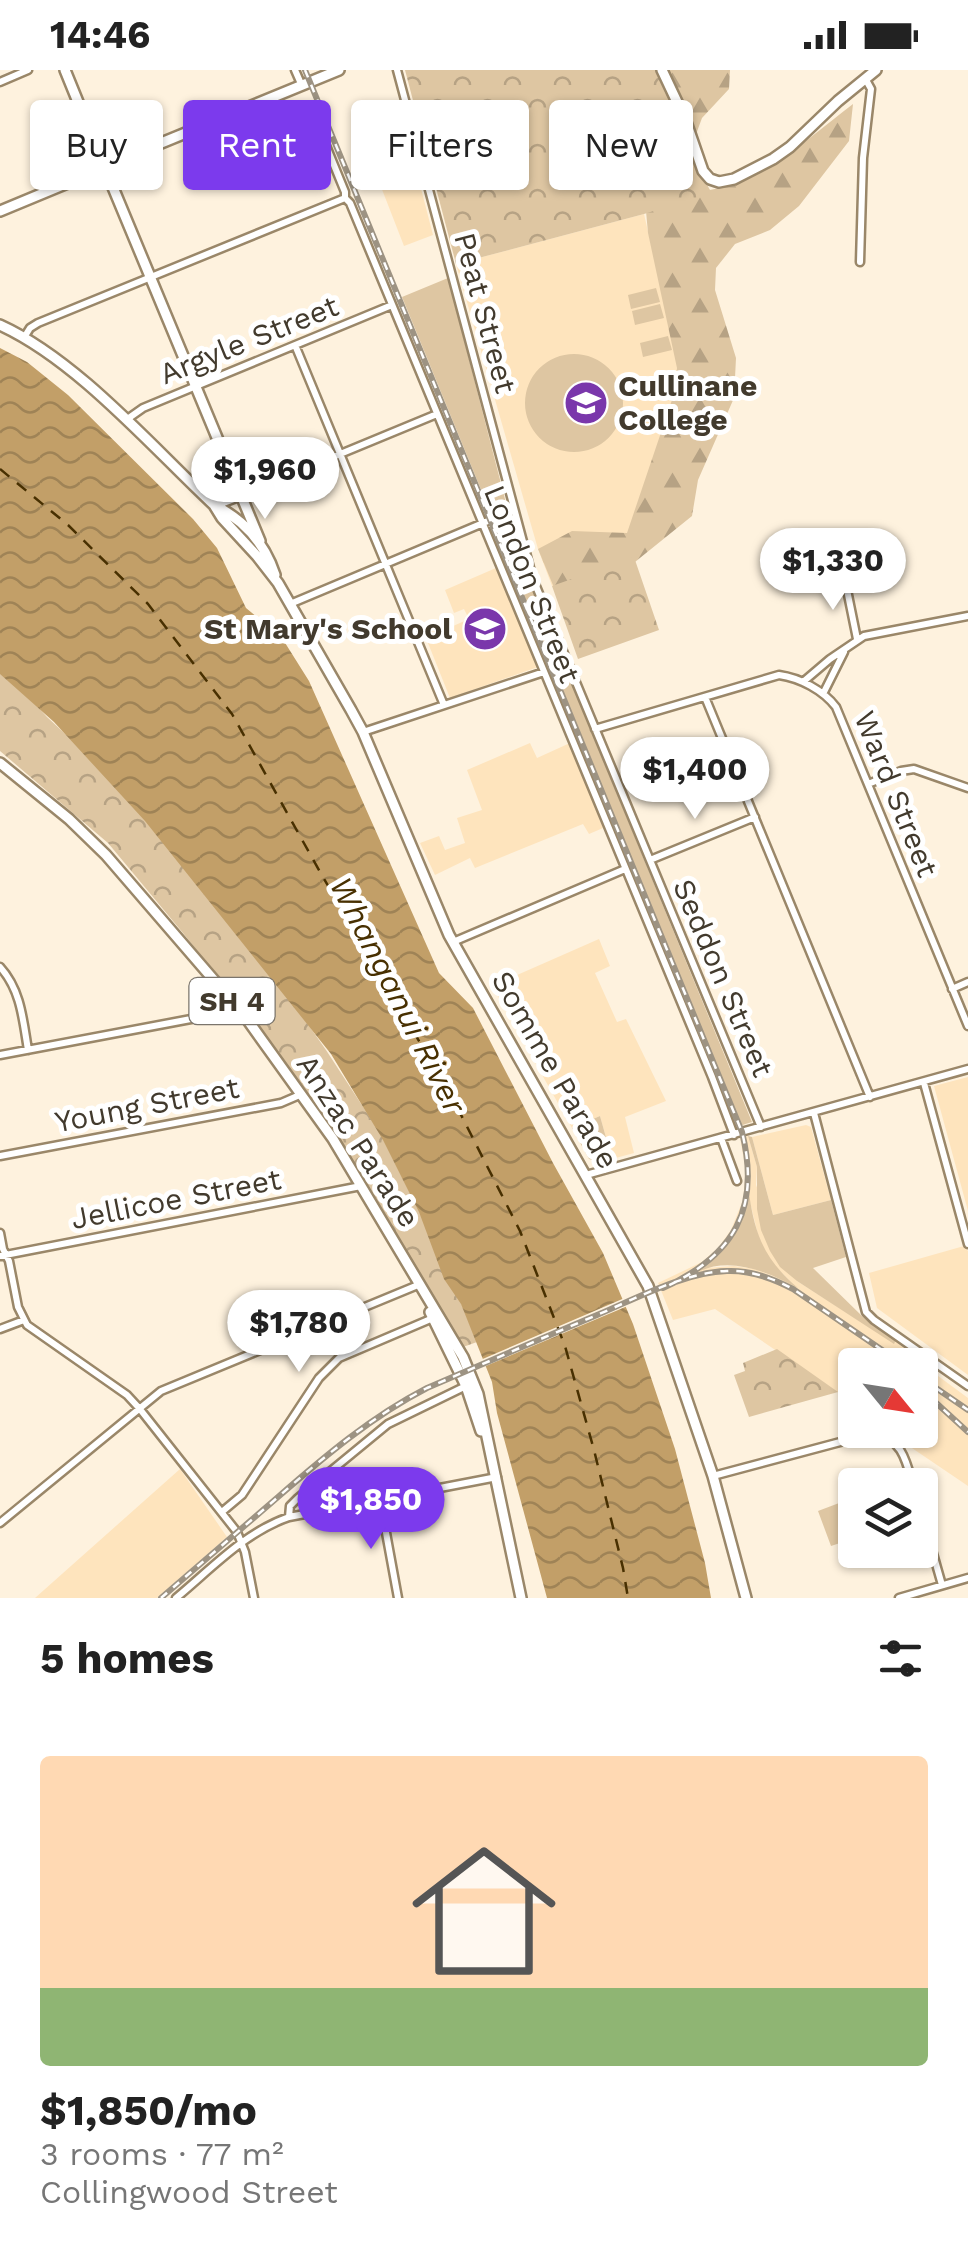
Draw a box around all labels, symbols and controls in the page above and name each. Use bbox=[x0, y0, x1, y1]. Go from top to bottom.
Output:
text: 14:46 bbox=[50, 13, 150, 57]
chip: Buy bbox=[30, 100, 163, 190]
chip: Rent bbox=[183, 100, 331, 190]
chip: Filters bbox=[351, 100, 529, 190]
chip: New bbox=[549, 100, 693, 190]
street label: Peat Street bbox=[447, 229, 524, 397]
street label: Argyle Street bbox=[154, 288, 344, 391]
place label: Cullinane College bbox=[618, 368, 757, 437]
school or university icon: Cullinane College bbox=[563, 380, 609, 426]
pin: $1,960 bbox=[184, 437, 346, 522]
text: $1,960 bbox=[213, 450, 317, 488]
street label: London Street bbox=[477, 480, 588, 688]
pin: $1,330 bbox=[752, 528, 914, 613]
text: $1,330 bbox=[782, 541, 884, 579]
school or university icon: St Mary's School bbox=[462, 606, 508, 652]
place label: St Mary's School bbox=[204, 611, 452, 646]
street label: Ward Street bbox=[847, 706, 946, 882]
pin: $1,400 bbox=[614, 737, 776, 822]
text: $1,400 bbox=[642, 750, 748, 788]
water label: Whanganui River bbox=[322, 870, 475, 1121]
street label: Seddon Street bbox=[666, 874, 781, 1082]
street label: Somme Parade bbox=[485, 965, 626, 1175]
road number: SH 4 bbox=[190, 978, 274, 1024]
street label: Anzac Parade bbox=[290, 1048, 427, 1234]
street label: Young Street bbox=[52, 1069, 242, 1139]
street label: Jellicoe Street bbox=[68, 1161, 284, 1236]
pin: $1,780 bbox=[218, 1290, 380, 1375]
text: $1,780 bbox=[249, 1303, 349, 1341]
north arrow bbox=[838, 1348, 938, 1448]
map controls bbox=[838, 1348, 938, 1568]
pin: $1,850 bbox=[290, 1467, 452, 1552]
button: layers bbox=[838, 1468, 938, 1568]
text: $1,850 bbox=[320, 1480, 422, 1518]
icon: filters bbox=[873, 1631, 928, 1686]
text: 5 homes bbox=[40, 1634, 214, 1683]
icon: home bbox=[394, 1821, 574, 2001]
text: $1,850/mo bbox=[40, 2086, 257, 2135]
text: 3 rooms · 77 m² bbox=[40, 2135, 284, 2173]
text: Collingwood Street bbox=[40, 2173, 338, 2211]

